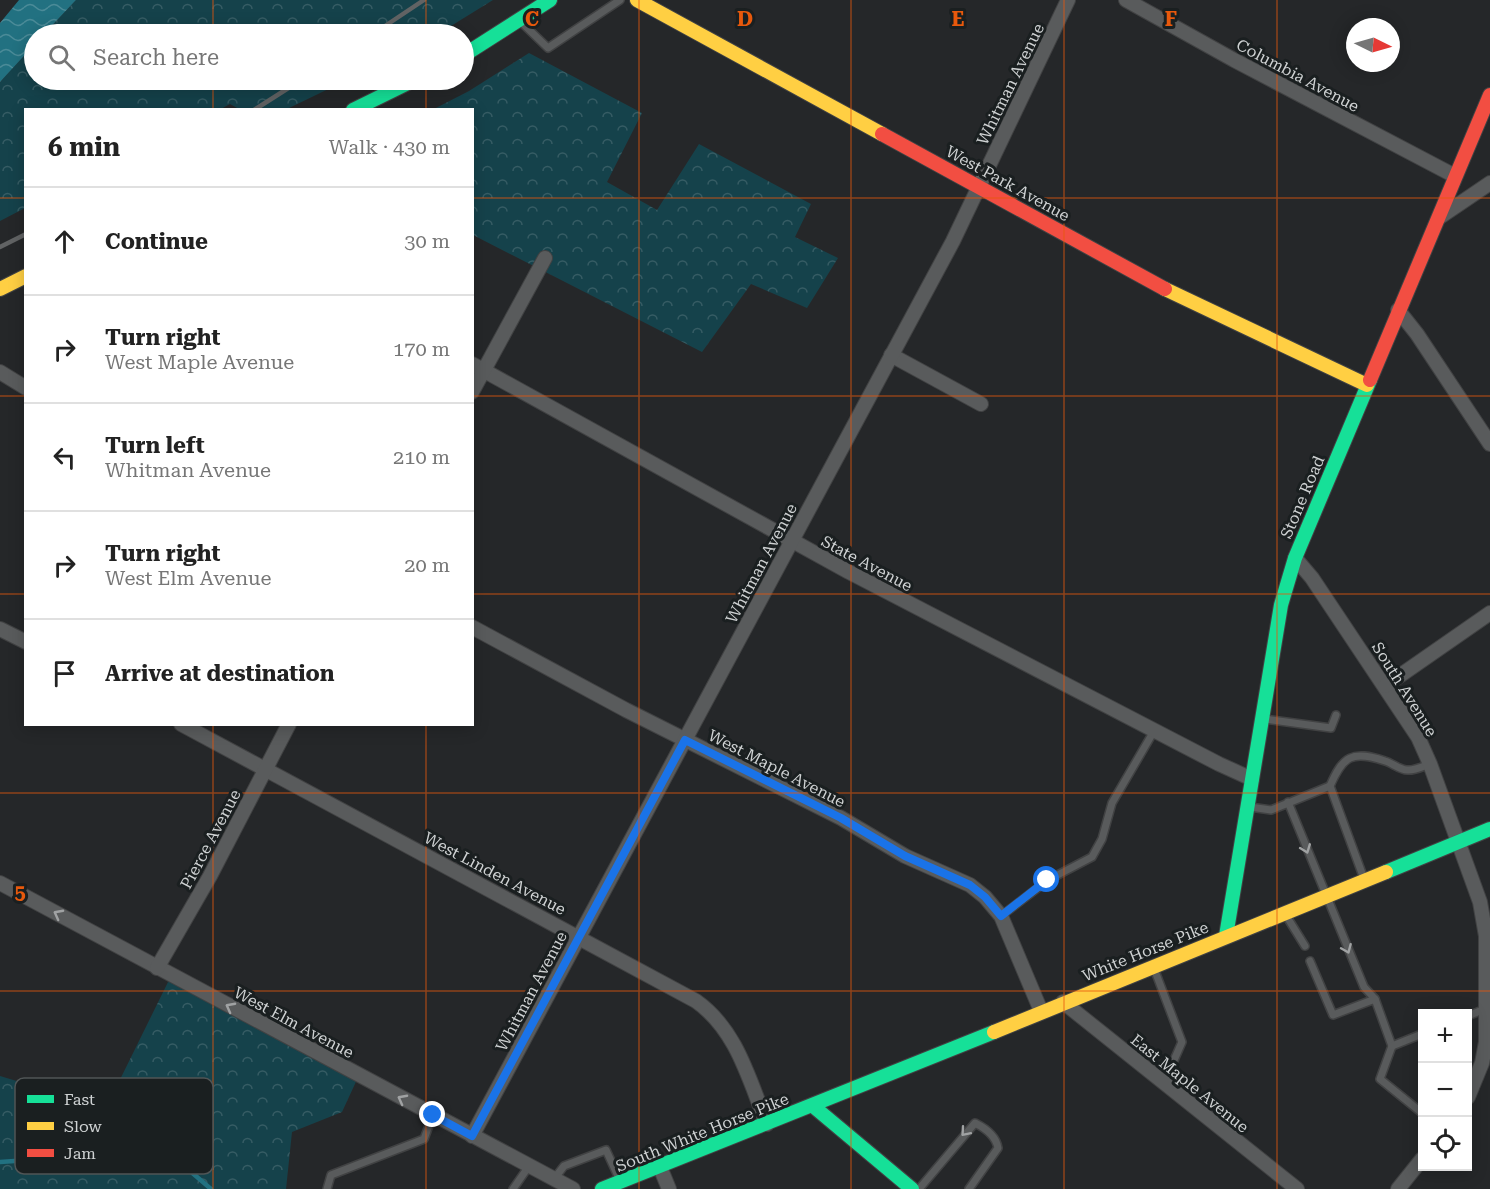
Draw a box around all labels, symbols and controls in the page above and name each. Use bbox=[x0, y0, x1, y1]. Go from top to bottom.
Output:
text: C bbox=[525, 7, 539, 31]
text: D bbox=[737, 7, 753, 31]
text: E bbox=[952, 7, 965, 31]
text: F bbox=[1165, 7, 1177, 31]
north arrow bbox=[1346, 18, 1400, 72]
street label: Whitman Avenue bbox=[973, 20, 1048, 148]
search box bbox=[24, 24, 474, 90]
street label: Columbia Avenue bbox=[1233, 35, 1363, 116]
icon: search bbox=[45, 41, 78, 74]
text: Search here bbox=[93, 45, 219, 70]
text: 6 min bbox=[48, 132, 120, 162]
text: Walk · 430 m bbox=[329, 135, 450, 159]
street label: West Park Avenue bbox=[943, 142, 1073, 225]
icon: ahead bbox=[48, 225, 81, 258]
text: Continue bbox=[105, 229, 208, 254]
text: 30 m bbox=[404, 229, 450, 253]
text: Turn right bbox=[105, 325, 220, 350]
icon: right bbox=[48, 333, 81, 366]
text: 170 m bbox=[393, 337, 450, 361]
text: West Maple Avenue bbox=[105, 350, 294, 374]
text: Turn left bbox=[105, 433, 205, 458]
icon: left bbox=[48, 441, 81, 474]
text: 210 m bbox=[393, 445, 450, 469]
street label: Stone Road bbox=[1277, 453, 1328, 541]
text: Whitman Avenue bbox=[105, 458, 271, 482]
street label: Whitman Avenue bbox=[722, 500, 801, 626]
street label: State Avenue bbox=[818, 532, 916, 595]
text: Turn right bbox=[105, 541, 220, 566]
icon: right bbox=[48, 549, 81, 582]
text: 20 m bbox=[404, 553, 450, 577]
text: West Elm Avenue bbox=[105, 566, 271, 590]
street label: South Avenue bbox=[1368, 639, 1441, 740]
icon: arrive bbox=[48, 657, 81, 690]
text: Arrive at destination bbox=[105, 661, 334, 686]
street label: West Maple Avenue bbox=[705, 726, 849, 811]
street label: Pierce Avenue bbox=[176, 786, 245, 892]
street label: West Linden Avenue bbox=[421, 828, 569, 919]
one-way arrow bbox=[1299, 843, 1312, 854]
route start bbox=[1033, 866, 1059, 892]
text: 5 bbox=[14, 880, 26, 904]
one-way arrow bbox=[54, 910, 64, 921]
street label: White Horse Pike bbox=[1079, 917, 1211, 985]
street label: Whitman Avenue bbox=[492, 928, 571, 1054]
one-way arrow bbox=[1340, 943, 1352, 954]
street label: West Elm Avenue bbox=[231, 983, 357, 1062]
one-way arrow bbox=[226, 1003, 236, 1014]
map controls bbox=[1418, 1009, 1472, 1171]
button: + bbox=[1418, 1009, 1472, 1063]
street label: East Maple Avenue bbox=[1127, 1030, 1253, 1137]
button: − bbox=[1418, 1063, 1472, 1117]
legend bbox=[15, 1078, 213, 1174]
street label: South White Horse Pike bbox=[613, 1089, 792, 1176]
text: Fast bbox=[64, 1090, 95, 1109]
one-way arrow bbox=[398, 1095, 408, 1106]
route end bbox=[419, 1101, 445, 1127]
text: Slow bbox=[64, 1117, 102, 1136]
button: locate bbox=[1418, 1117, 1472, 1171]
one-way arrow bbox=[961, 1125, 972, 1136]
text: Jam bbox=[64, 1144, 96, 1163]

